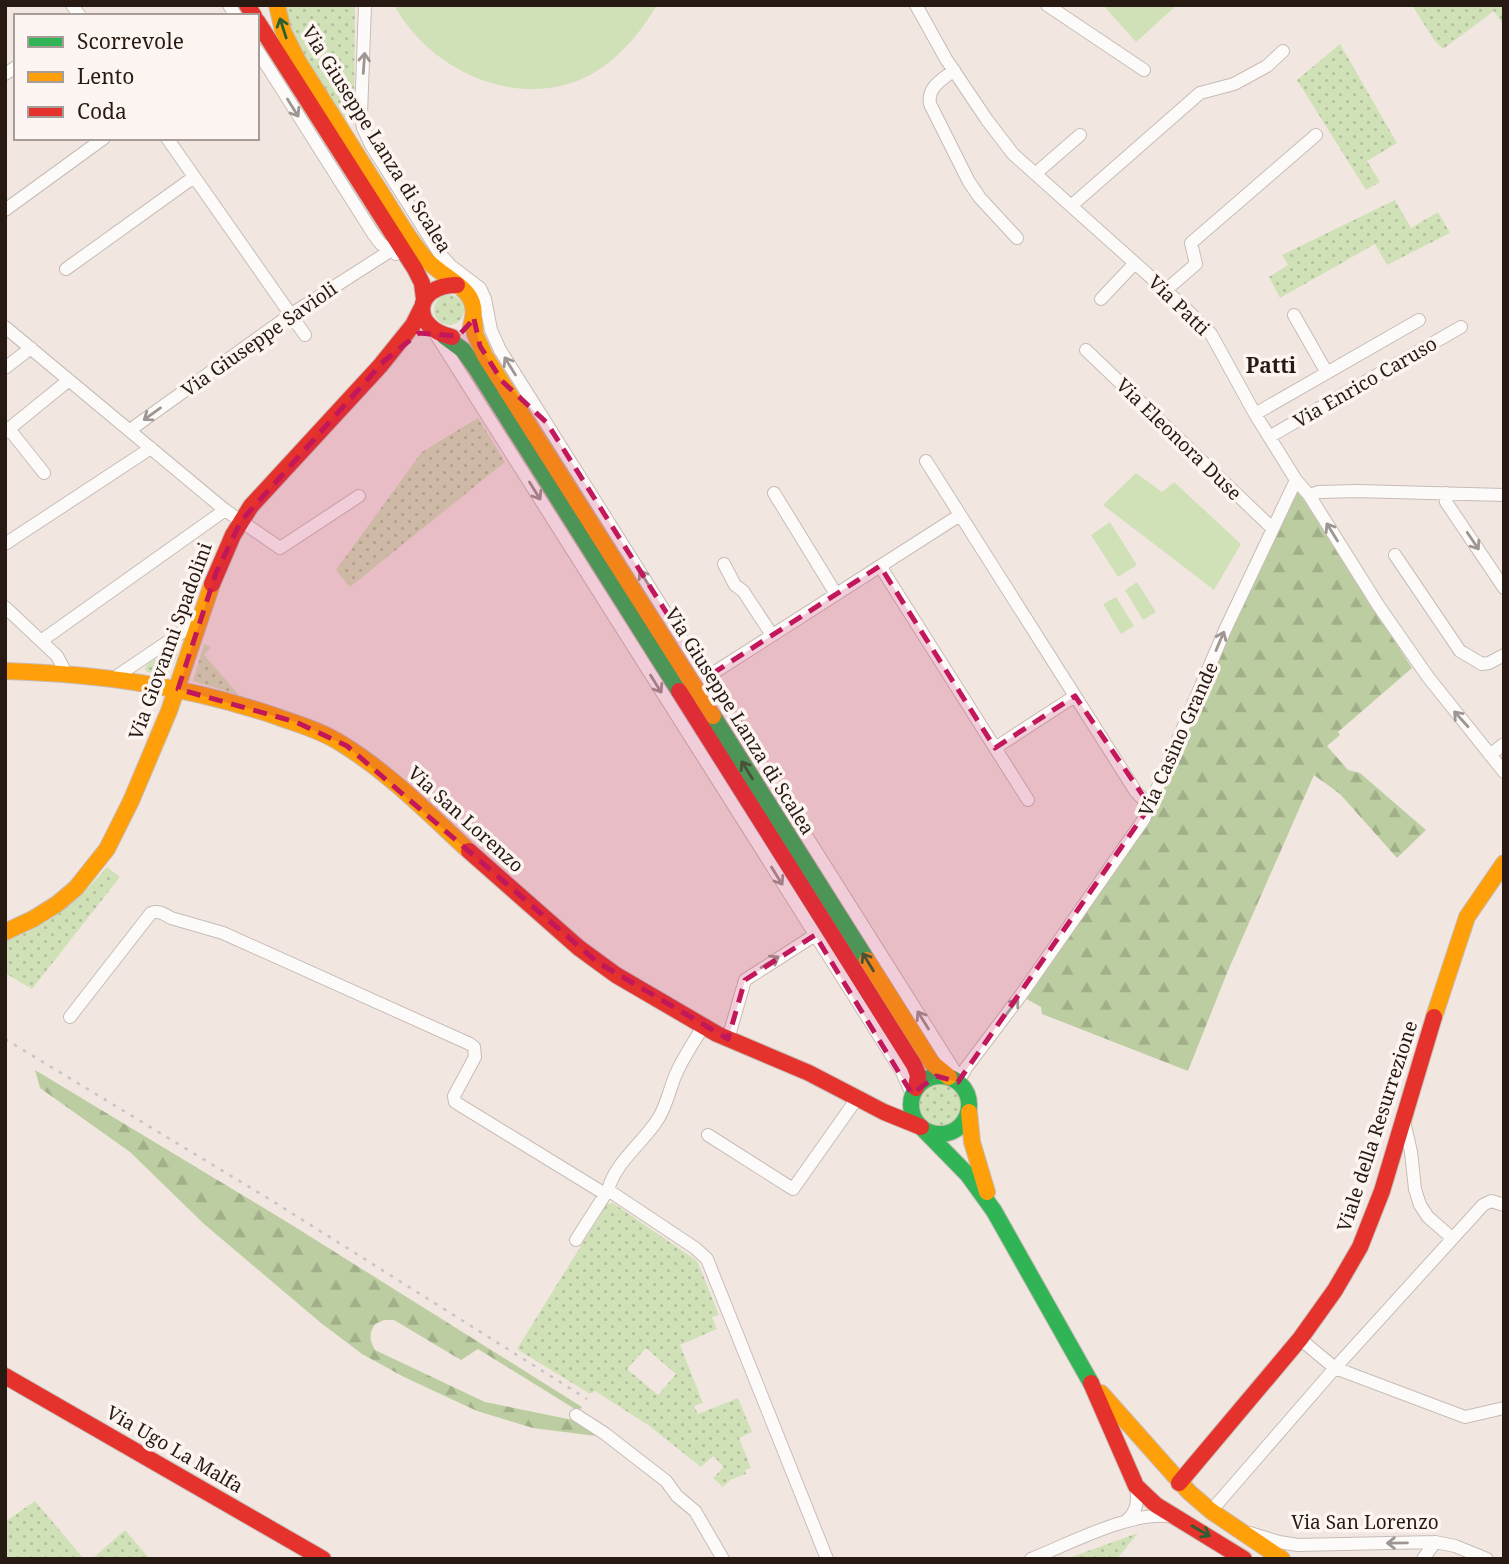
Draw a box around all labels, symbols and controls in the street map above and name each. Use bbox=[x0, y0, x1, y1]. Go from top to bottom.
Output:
legend bbox=[14, 14, 259, 140]
one-way arrow bbox=[275, 17, 288, 39]
street label: Via Giuseppe Lanza di Scalea bbox=[296, 20, 458, 258]
text: Scorrevole bbox=[77, 27, 184, 55]
one-way arrow bbox=[357, 52, 370, 75]
text: Lento bbox=[77, 62, 134, 90]
text: Coda bbox=[77, 97, 127, 125]
one-way arrow bbox=[287, 97, 301, 117]
street label: Via Patti bbox=[1143, 269, 1215, 341]
street label: Via Giuseppe Savioli bbox=[176, 275, 342, 403]
street label: Via Enrico Caruso bbox=[1288, 330, 1442, 434]
district label: Patti bbox=[1246, 351, 1297, 379]
one-way arrow bbox=[503, 356, 517, 376]
street label: Via Eleonora Duse bbox=[1110, 372, 1248, 506]
one-way arrow bbox=[143, 407, 162, 421]
one-way arrow bbox=[528, 481, 542, 501]
one-way arrow bbox=[1324, 522, 1338, 542]
one-way arrow bbox=[1466, 531, 1480, 551]
street label: Via Giovanni Spadolini bbox=[122, 539, 218, 743]
one-way arrow bbox=[637, 569, 651, 589]
street label: Via Giuseppe Lanza di Scalea bbox=[659, 602, 821, 840]
one-way arrow bbox=[1215, 631, 1228, 652]
street label: Via Casino Grande bbox=[1132, 658, 1224, 820]
one-way arrow bbox=[648, 674, 663, 693]
one-way arrow bbox=[1452, 711, 1469, 728]
street label: Via San Lorenzo bbox=[402, 760, 530, 878]
one-way arrow bbox=[739, 761, 754, 780]
one-way arrow bbox=[770, 866, 785, 885]
one-way arrow bbox=[861, 953, 875, 973]
one-way arrow bbox=[760, 955, 780, 969]
one-way arrow bbox=[1005, 999, 1020, 1017]
one-way arrow bbox=[915, 1010, 929, 1030]
street label: Viale della Resurrezione bbox=[1331, 1017, 1423, 1235]
street label: Via Ugo La Malfa bbox=[102, 1399, 248, 1499]
street label: Via San Lorenzo bbox=[1291, 1509, 1439, 1535]
one-way arrow bbox=[1190, 1524, 1210, 1538]
one-way arrow bbox=[1386, 1536, 1409, 1550]

